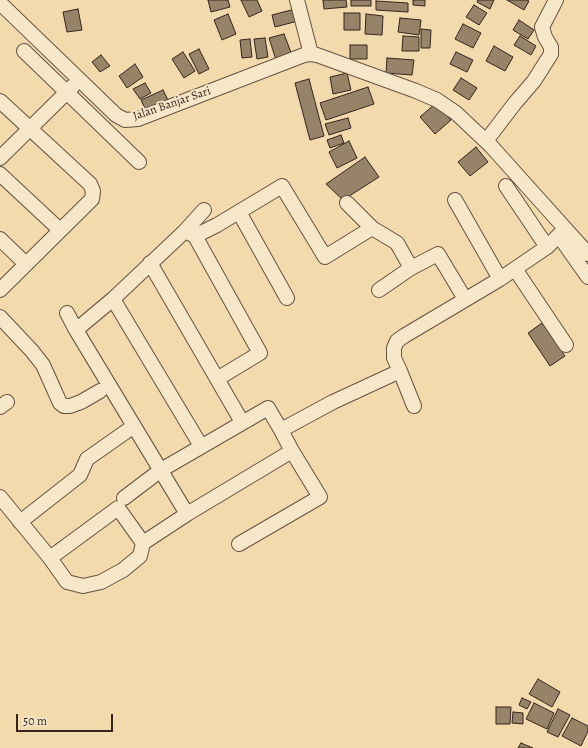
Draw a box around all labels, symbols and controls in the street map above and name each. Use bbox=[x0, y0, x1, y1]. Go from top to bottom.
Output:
street label: Jalan Banjar Sari bbox=[131, 84, 213, 124]
scale bar bbox=[18, 706, 115, 732]
text: 50 m bbox=[23, 713, 47, 729]

